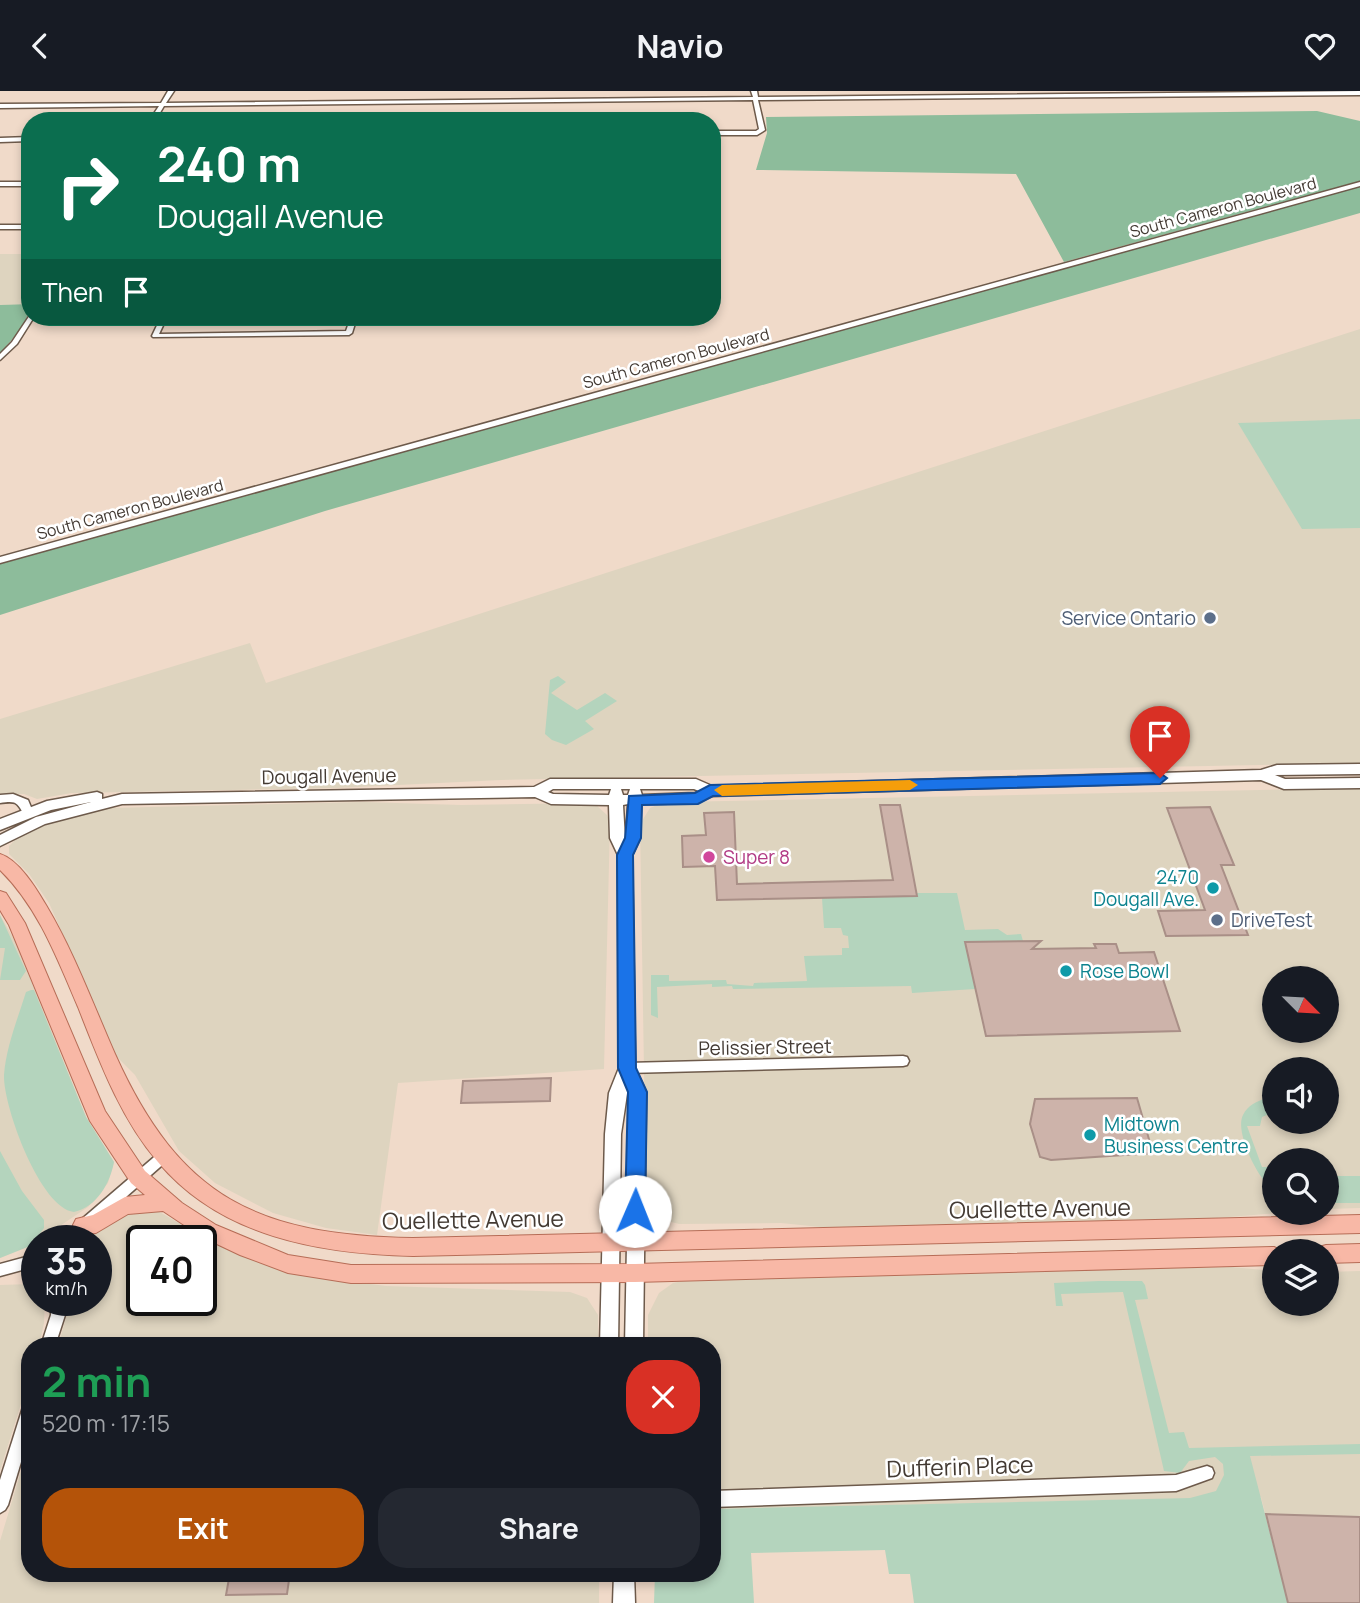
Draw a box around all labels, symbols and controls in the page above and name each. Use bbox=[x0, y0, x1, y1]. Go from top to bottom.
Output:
text: Navio bbox=[636, 24, 724, 68]
icon: back bbox=[21, 27, 59, 65]
icon: heart bbox=[1301, 27, 1339, 65]
text: 240 m bbox=[157, 130, 301, 197]
icon: right bbox=[42, 140, 133, 231]
street label: South Cameron Boulevard bbox=[1127, 172, 1319, 242]
text: Dougall Avenue bbox=[157, 194, 384, 238]
icon: arrive bbox=[117, 273, 155, 311]
text: Then bbox=[42, 274, 103, 310]
street label: South Cameron Boulevard bbox=[580, 323, 772, 393]
street label: South Cameron Boulevard bbox=[34, 474, 226, 544]
place label: Service Ontario bbox=[1061, 605, 1196, 631]
marker: Service Ontario bbox=[1202, 610, 1218, 626]
pin bbox=[1130, 706, 1190, 778]
icon: arrive bbox=[1141, 717, 1179, 755]
street label: Dougall Avenue bbox=[261, 762, 397, 790]
place label: Super 8 bbox=[723, 844, 790, 870]
marker: Super 8 bbox=[701, 849, 717, 865]
place label: 2470 Dougall Ave. bbox=[1093, 864, 1199, 912]
marker: 2470 Dougall Ave. bbox=[1205, 880, 1221, 896]
place label: DriveTest bbox=[1231, 907, 1313, 933]
marker: DriveTest bbox=[1209, 912, 1225, 928]
place label: Rose Bowl bbox=[1080, 958, 1170, 984]
marker: Rose Bowl bbox=[1058, 963, 1074, 979]
north arrow bbox=[1262, 966, 1339, 1043]
map controls bbox=[1262, 966, 1339, 1316]
street label: Pelissier Street bbox=[698, 1033, 832, 1061]
button: sound bbox=[1262, 1057, 1339, 1134]
place label: Midtown Business Centre bbox=[1104, 1111, 1249, 1159]
marker: Midtown Business Centre bbox=[1082, 1127, 1098, 1143]
button: search bbox=[1262, 1148, 1339, 1225]
position arrow bbox=[598, 1174, 672, 1248]
street label: Ouellette Avenue bbox=[949, 1190, 1131, 1226]
street label: Ouellette Avenue bbox=[382, 1201, 564, 1237]
speed limit sign: 40 bbox=[126, 1225, 217, 1316]
text: 35 bbox=[46, 1237, 87, 1285]
button: layers bbox=[1262, 1239, 1339, 1316]
text: km/h bbox=[46, 1276, 87, 1300]
text: 2 min bbox=[42, 1352, 151, 1410]
button: close bbox=[626, 1360, 700, 1434]
text: 520 m · 17:15 bbox=[42, 1407, 170, 1439]
street label: Dufferin Place bbox=[886, 1447, 1034, 1485]
button: Exit bbox=[42, 1488, 364, 1568]
button: Share bbox=[378, 1488, 700, 1568]

